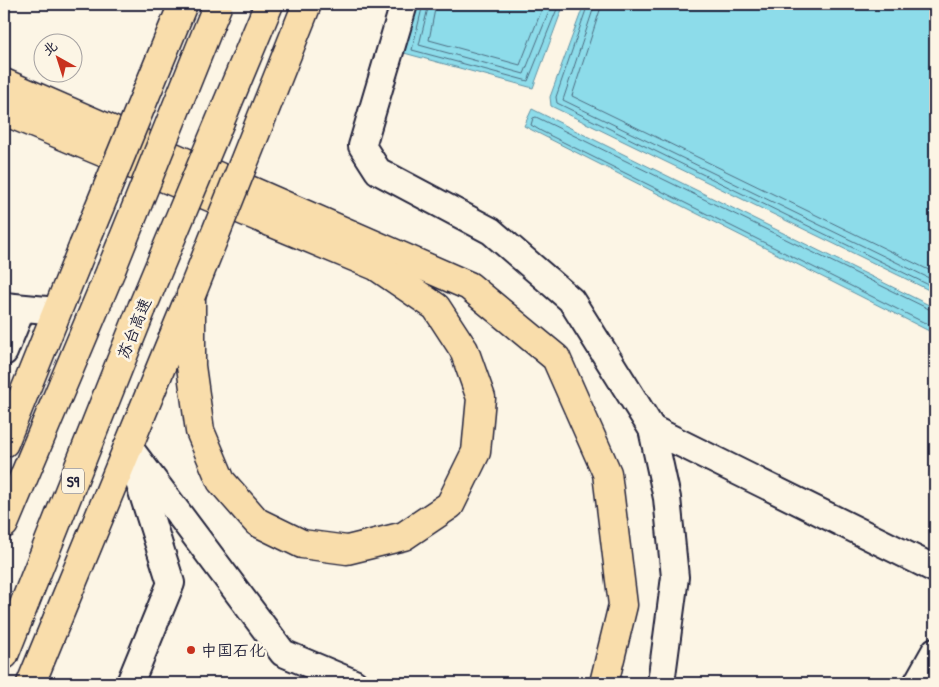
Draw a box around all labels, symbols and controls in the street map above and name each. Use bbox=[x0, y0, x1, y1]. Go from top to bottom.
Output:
north arrow bbox=[32, 32, 82, 82]
text: 北 bbox=[38, 36, 61, 59]
street label: 苏台高速 bbox=[112, 294, 156, 362]
road number: S9 bbox=[62, 468, 84, 494]
place label: 中国石化 bbox=[201, 639, 265, 661]
marker: 中国石化 bbox=[185, 644, 197, 656]

